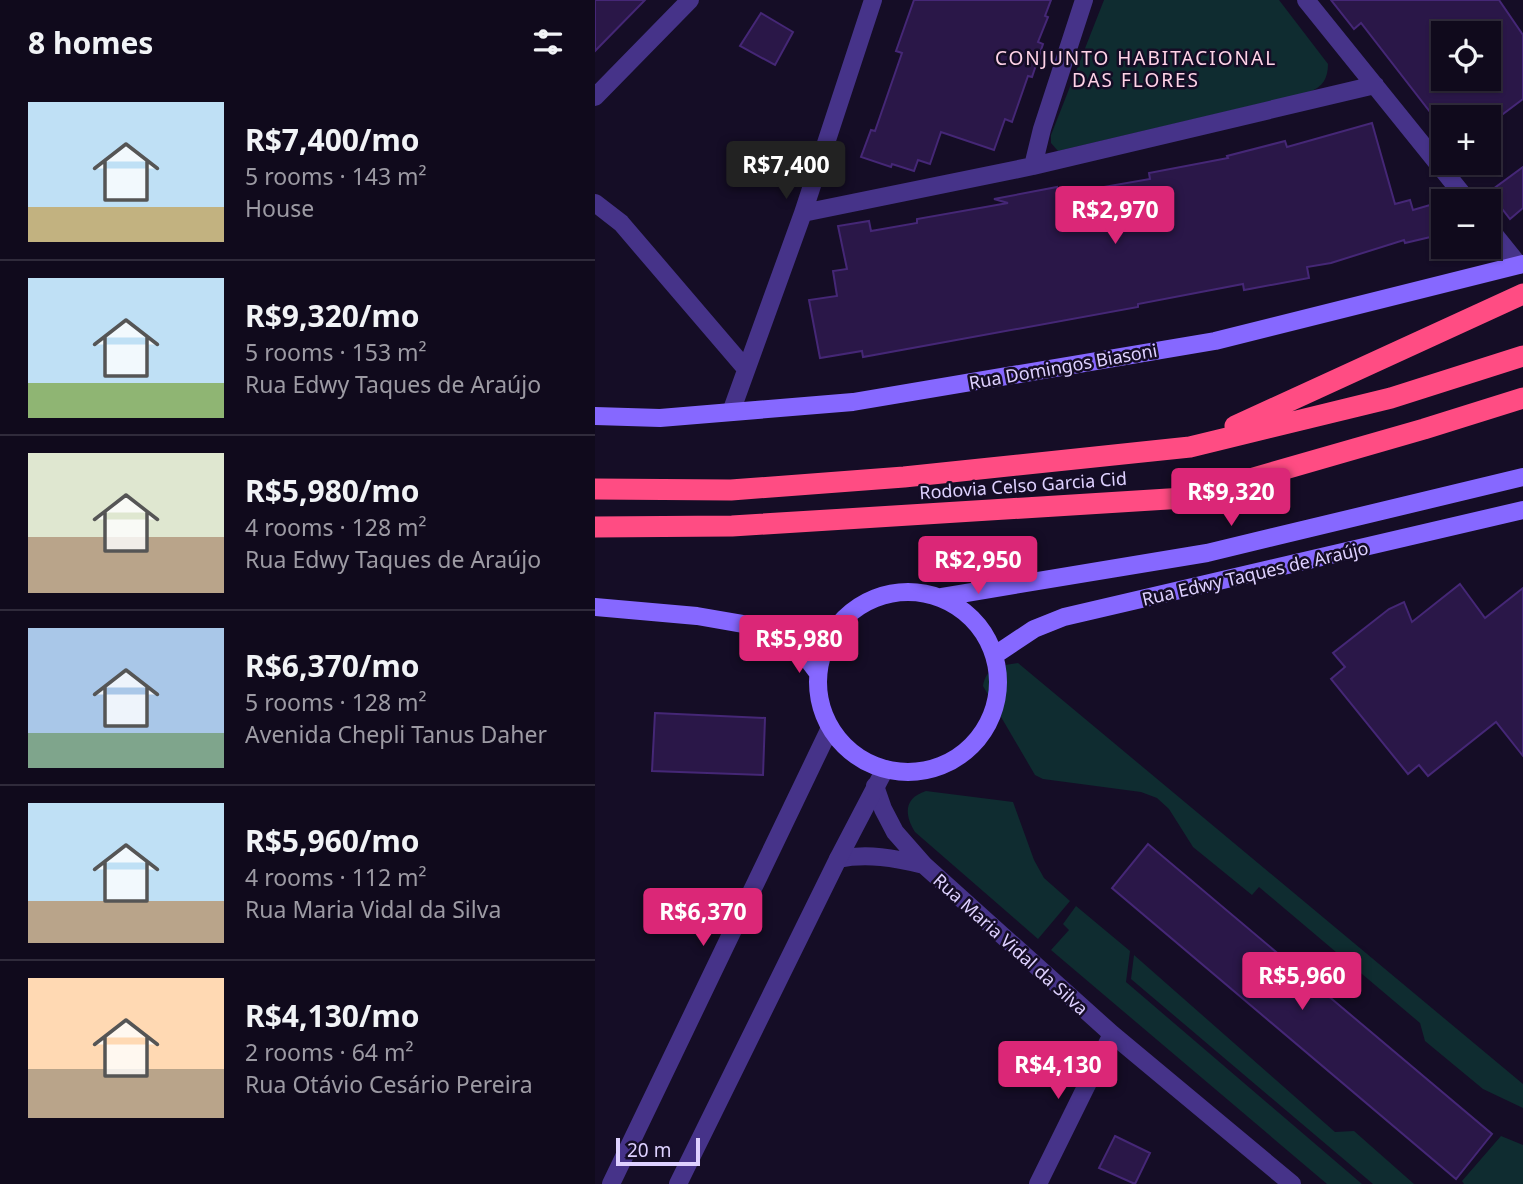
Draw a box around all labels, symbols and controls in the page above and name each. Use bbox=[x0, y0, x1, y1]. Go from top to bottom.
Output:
map controls bbox=[1431, 21, 1501, 259]
button: locate bbox=[1431, 21, 1501, 91]
text: 8 homes bbox=[28, 22, 153, 63]
icon: filters bbox=[529, 23, 567, 61]
district label: CONJUNTO HABITACIONAL DAS FLORES bbox=[995, 45, 1277, 93]
button: + bbox=[1431, 105, 1501, 175]
text: R$7,400/mo bbox=[245, 119, 419, 160]
icon: home bbox=[84, 130, 168, 214]
pin: R$7,400 bbox=[721, 142, 851, 201]
text: R$7,400 bbox=[742, 148, 830, 180]
text: 5 rooms · 143 m² bbox=[245, 160, 427, 192]
pin: R$2,970 bbox=[1050, 187, 1180, 246]
button: − bbox=[1431, 189, 1501, 259]
text: House bbox=[245, 192, 314, 224]
text: R$2,970 bbox=[1071, 193, 1159, 225]
text: R$9,320/mo bbox=[245, 295, 419, 336]
icon: home bbox=[84, 306, 168, 390]
text: 5 rooms · 153 m² bbox=[245, 336, 427, 368]
street label: Rua Domingos Biasoni bbox=[967, 338, 1159, 394]
text: Rua Edwy Taques de Araújo bbox=[245, 368, 541, 400]
street label: Rodovia Celso Garcia Cid bbox=[918, 466, 1128, 504]
pin: R$9,320 bbox=[1166, 468, 1296, 528]
text: R$5,980/mo bbox=[245, 470, 419, 511]
text: R$9,320 bbox=[1187, 475, 1275, 507]
icon: home bbox=[84, 481, 168, 565]
text: 4 rooms · 128 m² bbox=[245, 511, 427, 543]
street label: Rua Edwy Taques de Araújo bbox=[1139, 535, 1371, 611]
pin: R$2,950 bbox=[913, 536, 1043, 596]
text: Rua Edwy Taques de Araújo bbox=[245, 543, 541, 575]
text: R$2,950 bbox=[934, 543, 1022, 575]
pin: R$5,980 bbox=[734, 616, 864, 675]
text: R$5,980 bbox=[755, 622, 843, 654]
text: R$6,370/mo bbox=[245, 645, 419, 686]
icon: home bbox=[84, 656, 168, 740]
text: 5 rooms · 128 m² bbox=[245, 686, 427, 718]
text: Avenida Chepli Tanus Daher bbox=[245, 718, 547, 750]
text: R$5,960/mo bbox=[245, 820, 419, 861]
icon: home bbox=[84, 831, 168, 915]
text: 4 rooms · 112 m² bbox=[245, 861, 427, 893]
street label: Rua Maria Vidal da Silva bbox=[928, 868, 1094, 1020]
pin: R$6,370 bbox=[638, 888, 768, 948]
text: Rua Maria Vidal da Silva bbox=[245, 893, 501, 925]
text: R$6,370 bbox=[659, 895, 747, 927]
pin: R$5,960 bbox=[1237, 953, 1367, 1012]
text: R$5,960 bbox=[1258, 959, 1346, 991]
text: R$4,130/mo bbox=[245, 995, 419, 1036]
icon: home bbox=[84, 1006, 168, 1090]
text: 2 rooms · 64 m² bbox=[245, 1036, 414, 1068]
pin: R$4,130 bbox=[993, 1042, 1123, 1101]
text: R$4,130 bbox=[1014, 1048, 1102, 1080]
text: Rua Otávio Cesário Pereira bbox=[245, 1068, 533, 1100]
scale bar bbox=[616, 1135, 700, 1167]
text: 20 m bbox=[627, 1137, 671, 1163]

